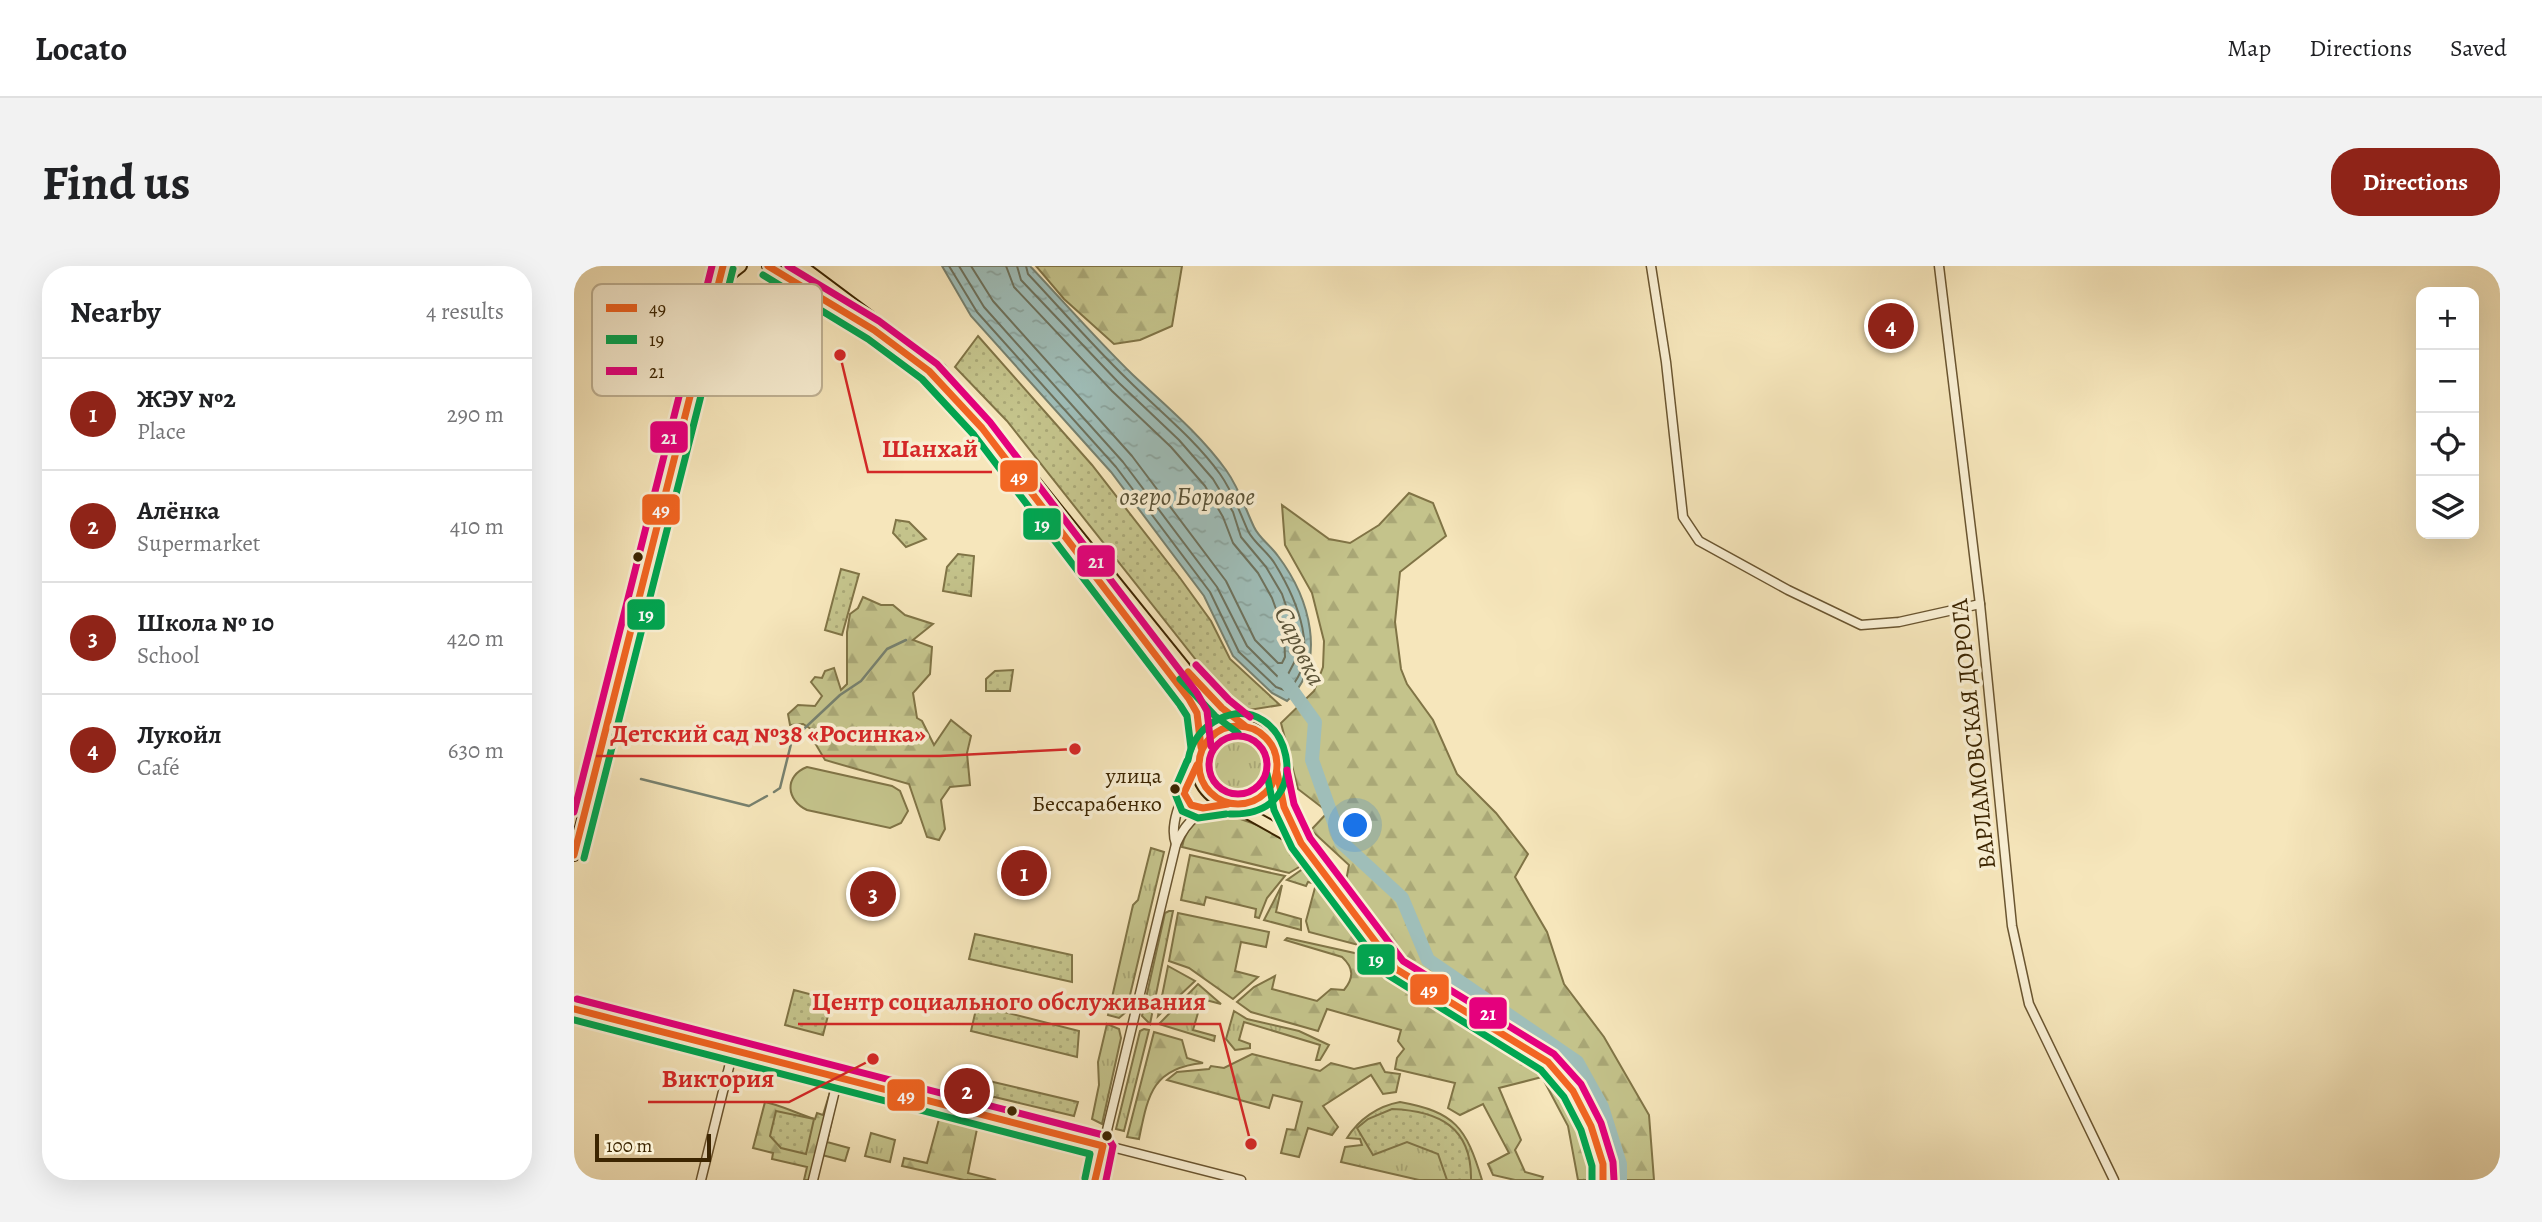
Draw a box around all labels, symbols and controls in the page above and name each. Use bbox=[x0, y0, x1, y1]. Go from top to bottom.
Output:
text: Locato bbox=[35, 26, 127, 71]
text: Map bbox=[2227, 32, 2271, 64]
text: Directions bbox=[2309, 32, 2412, 64]
text: Saved bbox=[2450, 32, 2507, 64]
button: Directions bbox=[2331, 148, 2500, 216]
text: Find us bbox=[42, 149, 190, 216]
legend bbox=[592, 284, 822, 396]
map controls bbox=[2416, 287, 2479, 539]
button: + bbox=[2416, 287, 2479, 350]
text: Nearby bbox=[70, 292, 161, 332]
text: 4 results bbox=[426, 296, 504, 327]
text: 49 bbox=[649, 296, 666, 322]
pin: 4 bbox=[1868, 300, 1914, 352]
text: 19 bbox=[649, 327, 664, 353]
button: − bbox=[2416, 350, 2479, 413]
text: 21 bbox=[649, 359, 665, 385]
text: ЖЭУ №2 bbox=[137, 381, 236, 416]
text: 1 bbox=[89, 399, 97, 430]
text: 290 m bbox=[447, 399, 504, 430]
button: locate bbox=[2416, 413, 2479, 476]
text: Place bbox=[137, 416, 186, 447]
line badge: 21 bbox=[649, 420, 689, 454]
text: 21 bbox=[661, 425, 677, 451]
callout: Шанхай bbox=[868, 425, 992, 472]
text: Шанхай bbox=[882, 431, 978, 466]
line badge: 49 bbox=[999, 459, 1039, 493]
text: 49 bbox=[1010, 464, 1028, 490]
button: layers bbox=[2416, 476, 2479, 539]
water label: озеро Боровое bbox=[1119, 479, 1255, 514]
text: Алёнка bbox=[137, 493, 220, 528]
line badge: 49 bbox=[641, 493, 681, 526]
text: 49 bbox=[652, 497, 670, 523]
line badge: 19 bbox=[1022, 507, 1062, 541]
text: 2 bbox=[87, 511, 99, 542]
text: 410 m bbox=[450, 511, 504, 542]
text: 19 bbox=[1034, 512, 1050, 538]
text: Supermarket bbox=[137, 528, 260, 559]
line badge: 21 bbox=[1076, 544, 1116, 578]
text: 21 bbox=[1088, 549, 1104, 575]
unlabelled marker bbox=[631, 550, 645, 564]
street label: ВАРЛАМОВСКАЯ ДОРОГА bbox=[1943, 596, 2003, 871]
line badge: 19 bbox=[626, 598, 666, 631]
water label: Саровка bbox=[1266, 600, 1334, 692]
text: 19 bbox=[638, 602, 654, 628]
text: Школа № 10 bbox=[137, 605, 274, 640]
text: 3 bbox=[88, 623, 98, 654]
text: 420 m bbox=[447, 623, 504, 654]
text: School bbox=[137, 640, 199, 671]
callout: Детский сад №38 «Росинка» bbox=[596, 709, 940, 756]
text: Детский сад №38 «Росинка» bbox=[610, 716, 926, 751]
text: Лукойл bbox=[137, 717, 222, 752]
text: 4 bbox=[88, 735, 98, 766]
text: 630 m bbox=[448, 735, 504, 766]
text: Café bbox=[137, 752, 180, 783]
place label: улица Бессарабенко bbox=[1032, 761, 1163, 819]
marker: улица Бессарабенко bbox=[1168, 782, 1182, 796]
your location bbox=[1338, 808, 1372, 842]
pin: 1 bbox=[1001, 847, 1047, 899]
pin: 3 bbox=[850, 868, 896, 920]
line badge: 19 bbox=[1356, 943, 1396, 976]
text: 19 bbox=[1368, 947, 1384, 973]
line badge: 49 bbox=[1409, 973, 1450, 1006]
callout: Центр социального обслуживания bbox=[798, 977, 1220, 1024]
text: 49 bbox=[1420, 977, 1438, 1003]
text: Центр социального обслуживания bbox=[812, 984, 1206, 1019]
line badge: 21 bbox=[1468, 996, 1508, 1030]
text: 21 bbox=[1480, 1001, 1496, 1027]
callout: Виктория bbox=[648, 1055, 789, 1102]
text: Виктория bbox=[661, 1061, 775, 1096]
pin: 2 bbox=[944, 1065, 990, 1117]
line badge: 49 bbox=[886, 1078, 926, 1112]
text: 49 bbox=[897, 1083, 915, 1109]
unlabelled marker bbox=[1005, 1104, 1019, 1118]
unlabelled marker bbox=[1100, 1129, 1114, 1143]
scale bar bbox=[595, 1131, 710, 1163]
text: 100 m bbox=[606, 1133, 652, 1159]

